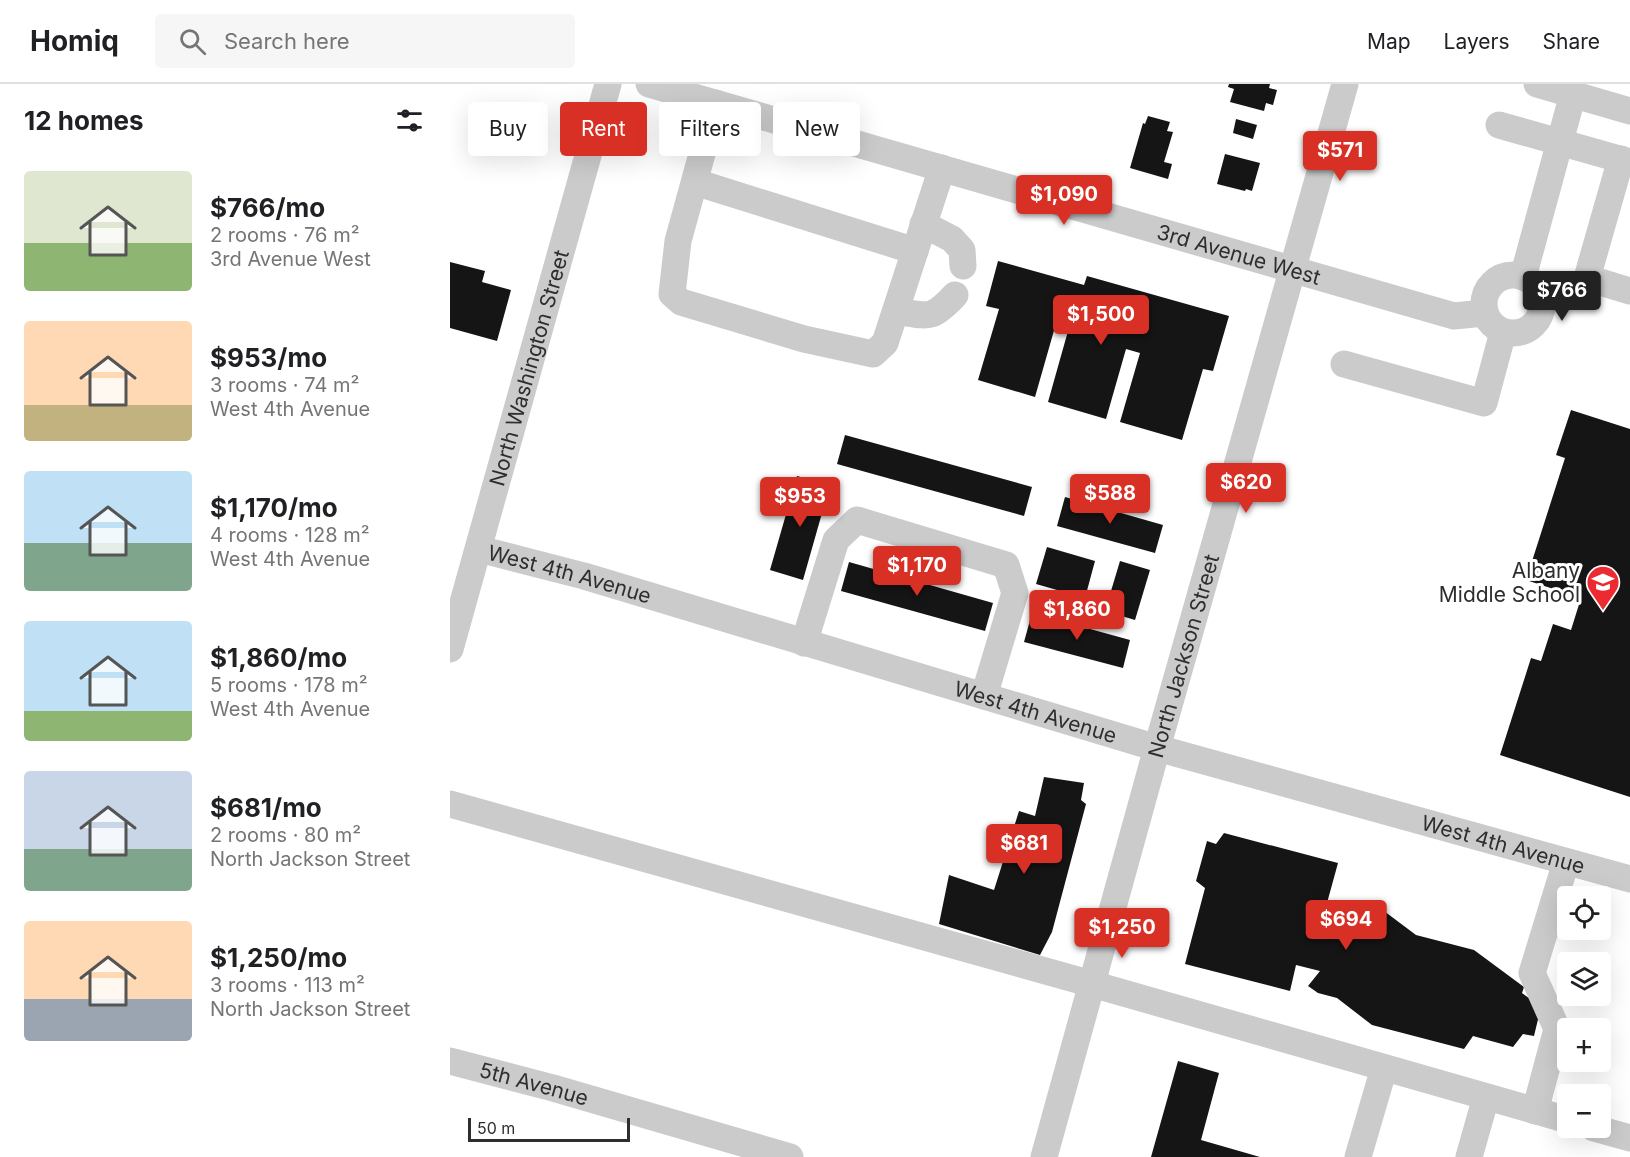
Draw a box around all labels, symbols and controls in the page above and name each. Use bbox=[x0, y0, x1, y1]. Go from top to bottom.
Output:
search box bbox=[155, 14, 575, 68]
text: Homiq bbox=[30, 24, 119, 58]
icon: search bbox=[176, 25, 209, 58]
text: Search here bbox=[224, 28, 350, 54]
text: Map bbox=[1367, 29, 1411, 54]
text: Layers bbox=[1444, 29, 1510, 54]
text: Share bbox=[1543, 29, 1600, 54]
chip: Buy bbox=[468, 102, 548, 156]
chip: Rent bbox=[560, 102, 647, 156]
chip: Filters bbox=[659, 102, 761, 156]
chip: New bbox=[773, 102, 860, 156]
icon: filters bbox=[393, 104, 426, 137]
text: 12 homes bbox=[24, 105, 144, 136]
pin: $571 bbox=[1304, 131, 1376, 182]
text: $571 bbox=[1317, 138, 1363, 162]
pin: $1,090 bbox=[1015, 175, 1113, 226]
text: $1,090 bbox=[1030, 182, 1098, 206]
text: $766/mo bbox=[210, 192, 325, 223]
icon: home bbox=[72, 195, 144, 267]
street label: 3rd Avenue West bbox=[1154, 219, 1324, 289]
text: 2 rooms · 76 m² bbox=[210, 223, 359, 247]
text: 3rd Avenue West bbox=[210, 247, 371, 271]
street label: North Washington Street bbox=[484, 247, 574, 489]
pin: $766 bbox=[1526, 271, 1598, 322]
text: $766 bbox=[1537, 278, 1587, 302]
pin: $1,500 bbox=[1052, 295, 1150, 346]
text: $1,500 bbox=[1067, 302, 1135, 326]
text: $953/mo bbox=[210, 342, 327, 373]
icon: home bbox=[72, 345, 144, 417]
text: 3 rooms · 74 m² bbox=[210, 373, 359, 397]
text: West 4th Avenue bbox=[210, 397, 370, 421]
pin: $620 bbox=[1210, 463, 1282, 514]
text: $620 bbox=[1220, 470, 1272, 494]
pin: $588 bbox=[1074, 474, 1146, 525]
pin: $953 bbox=[764, 477, 836, 528]
text: $588 bbox=[1084, 481, 1136, 505]
text: $953 bbox=[774, 484, 826, 508]
text: $1,170/mo bbox=[210, 492, 338, 523]
icon: home bbox=[72, 495, 144, 567]
text: 4 rooms · 128 m² bbox=[210, 523, 370, 547]
street label: West 4th Avenue bbox=[485, 539, 654, 608]
pin: $1,170 bbox=[868, 546, 966, 597]
text: West 4th Avenue bbox=[210, 547, 370, 571]
street label: North Jackson Street bbox=[1142, 551, 1224, 761]
text: $1,170 bbox=[887, 553, 947, 577]
place label: Albany Middle School bbox=[1439, 558, 1580, 607]
school or university icon: Albany Middle School bbox=[1585, 564, 1621, 611]
pin: $1,860 bbox=[1028, 590, 1126, 641]
text: $1,860 bbox=[1043, 597, 1111, 621]
text: $1,860/mo bbox=[210, 642, 347, 673]
icon: home bbox=[72, 645, 144, 717]
text: 5 rooms · 178 m² bbox=[210, 673, 368, 697]
street label: West 4th Avenue bbox=[951, 675, 1120, 748]
text: West 4th Avenue bbox=[210, 697, 370, 721]
text: $681/mo bbox=[210, 792, 322, 823]
icon: home bbox=[72, 795, 144, 867]
street label: West 4th Avenue bbox=[1419, 809, 1588, 878]
text: 2 rooms · 80 m² bbox=[210, 823, 361, 847]
pin: $681 bbox=[988, 824, 1060, 875]
text: $681 bbox=[1000, 831, 1048, 855]
text: North Jackson Street bbox=[210, 847, 410, 871]
map controls bbox=[1557, 886, 1611, 1138]
button: locate bbox=[1557, 886, 1611, 940]
pin: $694 bbox=[1310, 900, 1382, 951]
text: $694 bbox=[1320, 907, 1372, 931]
pin: $1,250 bbox=[1073, 908, 1171, 959]
text: $1,250 bbox=[1088, 915, 1156, 939]
text: $1,250/mo bbox=[210, 942, 347, 973]
icon: home bbox=[72, 945, 144, 1017]
button: layers bbox=[1557, 952, 1611, 1006]
text: 3 rooms · 113 m² bbox=[210, 973, 365, 997]
text: North Jackson Street bbox=[210, 997, 410, 1021]
button: + bbox=[1557, 1018, 1611, 1072]
street label: 5th Avenue bbox=[477, 1057, 591, 1110]
button: − bbox=[1557, 1084, 1611, 1138]
scale bar bbox=[468, 1115, 630, 1142]
text: 50 m bbox=[477, 1118, 515, 1138]

